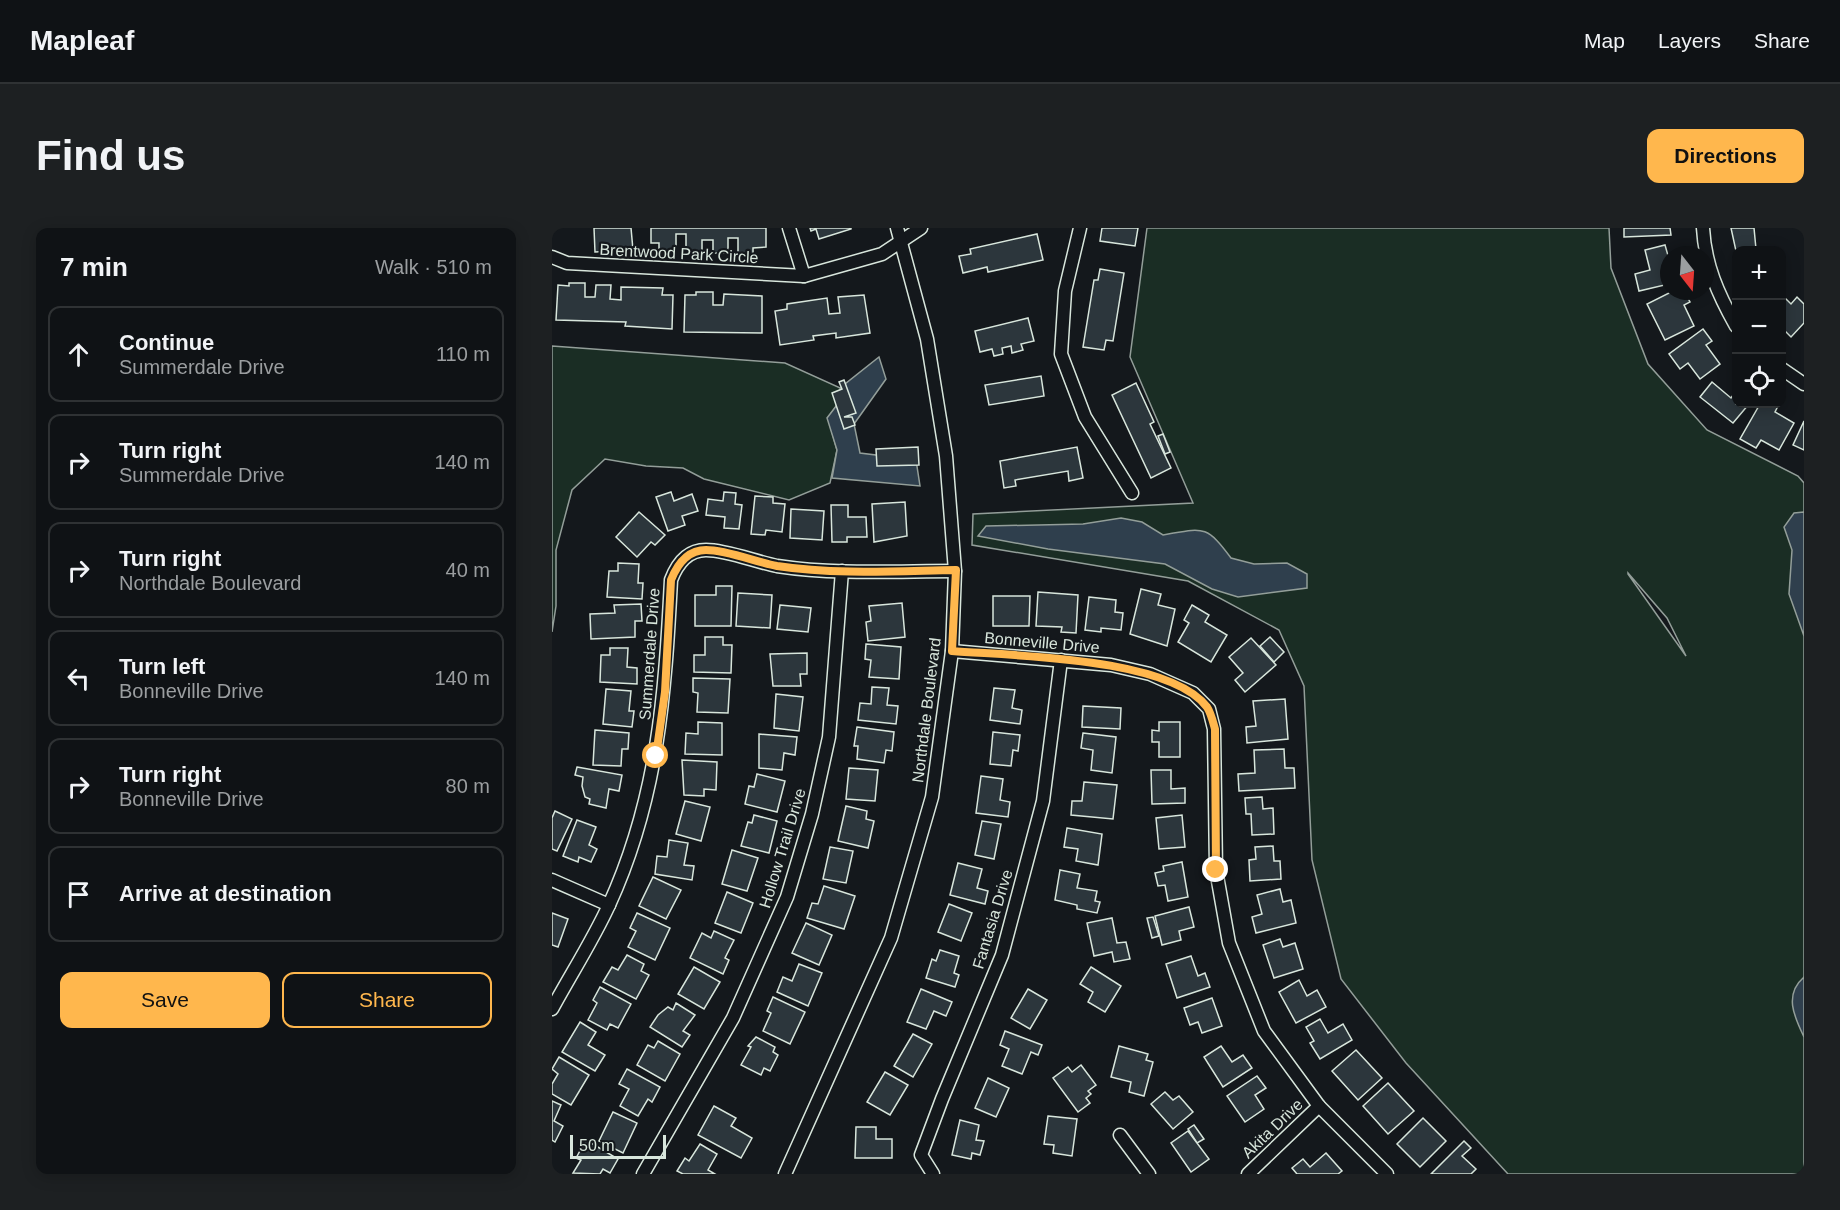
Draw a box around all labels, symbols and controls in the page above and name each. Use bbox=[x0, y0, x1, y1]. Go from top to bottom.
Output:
text: Mapleaf bbox=[30, 25, 134, 56]
text: Map bbox=[1584, 29, 1625, 52]
text: Layers bbox=[1658, 29, 1721, 52]
text: Share bbox=[1754, 29, 1810, 52]
button: Directions bbox=[1647, 129, 1804, 183]
text: Find us bbox=[36, 132, 185, 179]
street label: Brentwood Park Circle bbox=[599, 241, 759, 266]
north arrow bbox=[1660, 246, 1714, 300]
map controls bbox=[1732, 246, 1786, 408]
button: + bbox=[1732, 246, 1786, 300]
text: 7 min bbox=[60, 252, 128, 282]
text: Walk · 510 m bbox=[375, 256, 492, 278]
button: − bbox=[1732, 300, 1786, 354]
text: Continue bbox=[119, 330, 214, 355]
icon: ahead bbox=[62, 338, 95, 371]
text: 110 m bbox=[436, 343, 490, 365]
button: locate bbox=[1732, 354, 1786, 408]
text: Summerdale Drive bbox=[119, 356, 285, 378]
text: Turn right bbox=[119, 438, 221, 463]
icon: right bbox=[62, 446, 95, 479]
text: 140 m bbox=[434, 451, 490, 473]
text: Summerdale Drive bbox=[119, 464, 285, 486]
text: Turn right bbox=[119, 546, 221, 571]
icon: right bbox=[62, 554, 95, 587]
text: 40 m bbox=[446, 559, 490, 581]
text: Northdale Boulevard bbox=[119, 572, 301, 594]
street label: Summerdale Drive bbox=[636, 587, 663, 721]
street label: Bonneville Drive bbox=[984, 629, 1100, 656]
street label: Northdale Boulevard bbox=[909, 637, 944, 783]
text: Turn left bbox=[119, 654, 205, 679]
icon: left bbox=[62, 662, 95, 695]
text: 140 m bbox=[434, 667, 490, 689]
text: Bonneville Drive bbox=[119, 680, 264, 702]
route start bbox=[642, 742, 668, 768]
text: Turn right bbox=[119, 762, 221, 787]
icon: right bbox=[62, 770, 95, 803]
text: 80 m bbox=[446, 775, 490, 797]
street label: Hollow Trail Drive bbox=[756, 786, 809, 910]
text: Bonneville Drive bbox=[119, 788, 264, 810]
route end bbox=[1202, 856, 1228, 882]
street label: Fantasia Drive bbox=[969, 867, 1016, 971]
icon: arrive bbox=[62, 878, 95, 911]
text: Arrive at destination bbox=[119, 881, 332, 906]
button: Save bbox=[60, 972, 270, 1028]
button: Share bbox=[282, 972, 492, 1028]
street label: Akita Drive bbox=[1239, 1095, 1306, 1161]
scale bar bbox=[570, 1132, 666, 1160]
text: 50 m bbox=[579, 1137, 615, 1154]

